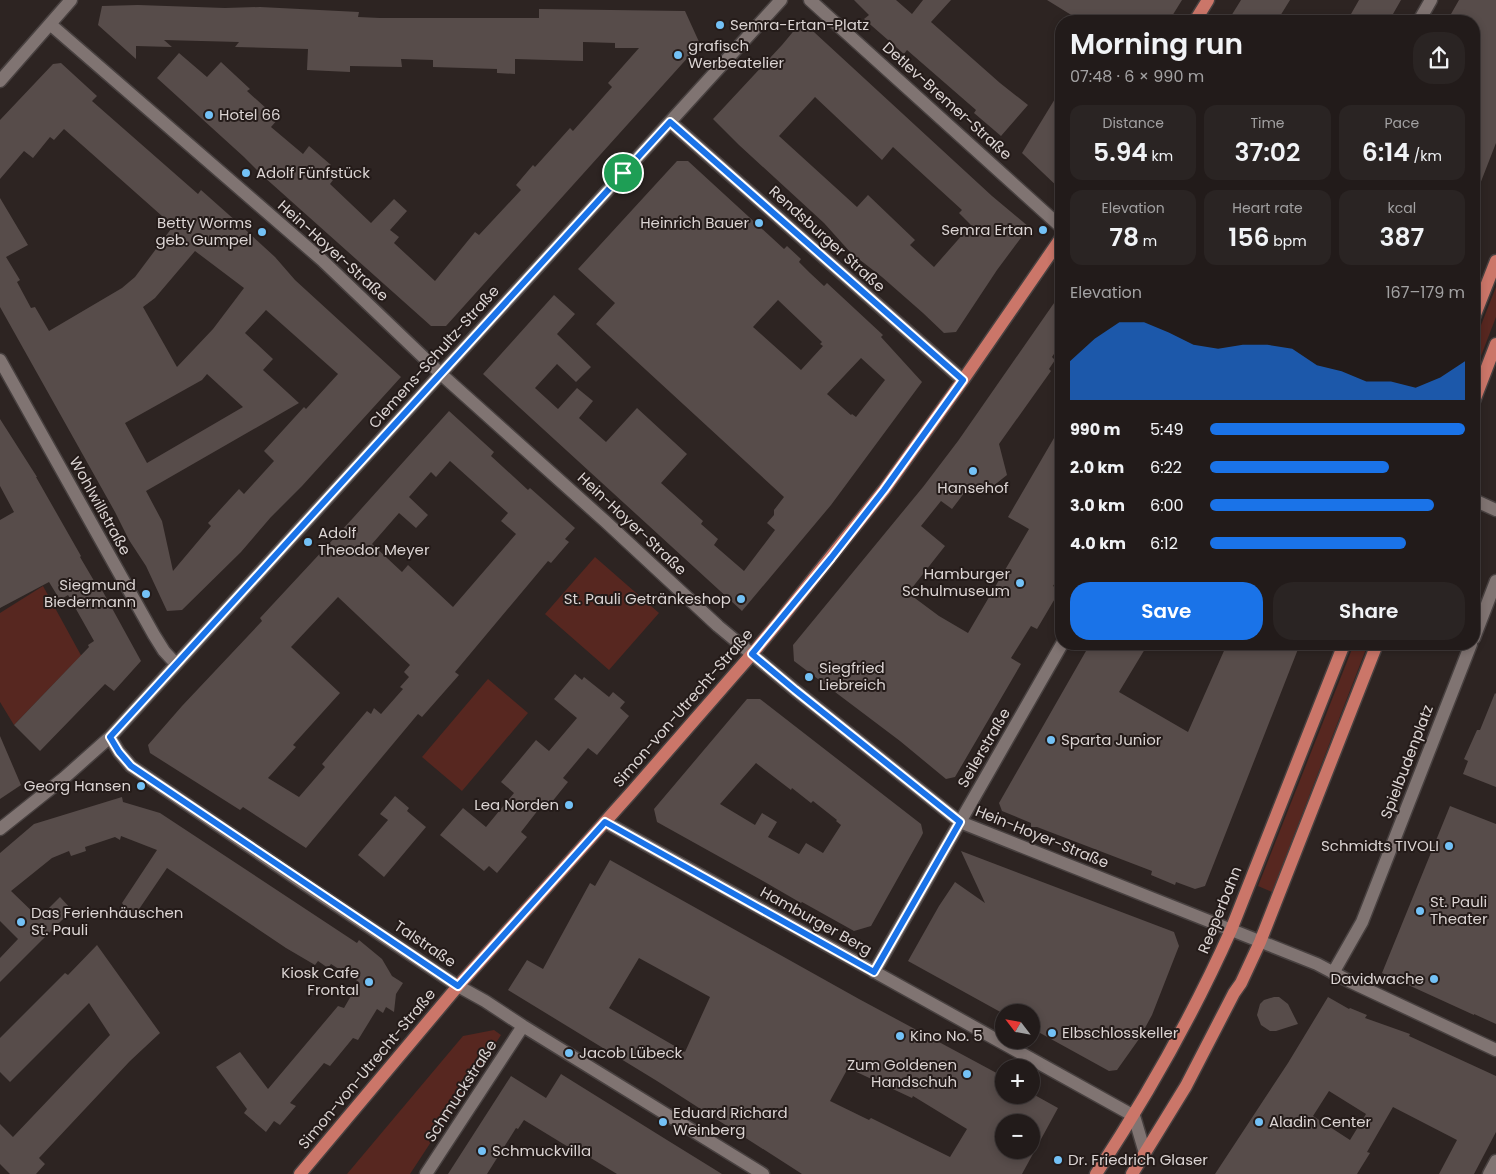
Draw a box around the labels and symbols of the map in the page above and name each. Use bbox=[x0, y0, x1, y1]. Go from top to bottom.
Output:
place label: Semra-Ertan-Platz bbox=[730, 14, 869, 35]
marker: Semra-Ertan-Platz bbox=[714, 19, 726, 31]
place label: grafisch Werbeatelier bbox=[688, 35, 785, 73]
street label: Detlev-Bremer-Straße bbox=[878, 37, 1017, 164]
marker: grafisch Werbeatelier bbox=[672, 49, 684, 61]
place label: Hotel 66 bbox=[219, 104, 281, 125]
marker: Hotel 66 bbox=[203, 109, 215, 121]
pin bbox=[602, 152, 644, 194]
place label: Adolf Fünfstück bbox=[256, 162, 370, 183]
marker: Adolf Fünfstück bbox=[240, 167, 252, 179]
street label: Rendsburger Straße bbox=[765, 181, 890, 297]
street label: Hein-Hoyer-Straße bbox=[273, 195, 393, 306]
place label: Betty Worms geb. Gumpel bbox=[155, 212, 252, 250]
place label: Heinrich Bauer bbox=[640, 212, 749, 233]
marker: Heinrich Bauer bbox=[753, 217, 765, 229]
place label: Semra Ertan bbox=[941, 219, 1033, 240]
marker: Semra Ertan bbox=[1037, 224, 1049, 236]
marker: Betty Worms geb. Gumpel bbox=[256, 226, 268, 238]
street label: Clemens-Schultz-Straße bbox=[364, 281, 504, 433]
street label: Wohlwillstraße bbox=[65, 453, 136, 559]
marker: Hansehof bbox=[967, 465, 979, 477]
street label: Hein-Hoyer-Straße bbox=[573, 467, 692, 580]
place label: Hansehof bbox=[937, 477, 1009, 498]
place label: Adolf Theodor Meyer bbox=[318, 522, 430, 560]
marker: Adolf Theodor Meyer bbox=[302, 536, 314, 548]
place label: Hamburger Schulmuseum bbox=[902, 563, 1010, 601]
place label: Siegmund Biedermann bbox=[44, 574, 136, 612]
marker: Hamburger Schulmuseum bbox=[1014, 577, 1026, 589]
marker: Siegmund Biedermann bbox=[140, 588, 152, 600]
place label: St. Pauli Getränkeshop bbox=[564, 588, 731, 609]
marker: St. Pauli Getränkeshop bbox=[735, 593, 747, 605]
street label: Simon-von-Utrecht-Straße bbox=[608, 624, 757, 791]
place label: Siegfried Liebreich bbox=[819, 657, 886, 695]
marker: Siegfried Liebreich bbox=[803, 671, 815, 683]
street label: Spielbudenplatz bbox=[1375, 702, 1438, 822]
street label: Seilerstraße bbox=[952, 704, 1015, 792]
place label: Sparta Junior bbox=[1061, 729, 1162, 750]
marker: Sparta Junior bbox=[1045, 734, 1057, 746]
place label: Georg Hansen bbox=[24, 775, 131, 796]
marker: Georg Hansen bbox=[135, 780, 147, 792]
place label: Lea Norden bbox=[474, 794, 559, 815]
marker: Lea Norden bbox=[563, 799, 575, 811]
street label: Hein-Hoyer-Straße bbox=[972, 800, 1112, 873]
place label: Schmidts TIVOLI bbox=[1321, 835, 1439, 856]
marker: Schmidts TIVOLI bbox=[1443, 840, 1455, 852]
street label: Reeperbahn bbox=[1193, 863, 1247, 957]
street label: Hamburger Berg bbox=[757, 881, 876, 960]
place label: St. Pauli Theater bbox=[1430, 891, 1488, 929]
place label: Das Ferienhäuschen St. Pauli bbox=[31, 902, 183, 940]
marker: St. Pauli Theater bbox=[1414, 905, 1426, 917]
street label: Talstraße bbox=[390, 915, 460, 972]
marker: Das Ferienhäuschen St. Pauli bbox=[15, 916, 27, 928]
place label: Kiosk Cafe Frontal bbox=[281, 962, 359, 1000]
place label: Davidwache bbox=[1331, 968, 1424, 989]
marker: Davidwache bbox=[1428, 973, 1440, 985]
marker: Kiosk Cafe Frontal bbox=[363, 976, 375, 988]
street label: Simon-von-Utrecht-Straße bbox=[293, 984, 440, 1153]
north arrow bbox=[995, 1004, 1040, 1049]
place label: Elbschlosskeller bbox=[1062, 1022, 1179, 1043]
place label: Kino No. 5 bbox=[910, 1025, 983, 1046]
marker: Elbschlosskeller bbox=[1046, 1027, 1058, 1039]
marker: Kino No. 5 bbox=[894, 1030, 906, 1042]
street label: Schmuckstraße bbox=[420, 1036, 502, 1146]
place label: Jacob Lübeck bbox=[579, 1042, 683, 1063]
marker: Jacob Lübeck bbox=[563, 1047, 575, 1059]
place label: Zum Goldenen Handschuh bbox=[847, 1054, 957, 1092]
marker: Zum Goldenen Handschuh bbox=[961, 1068, 973, 1080]
place label: Eduard Richard Weinberg bbox=[673, 1102, 788, 1140]
place label: Aladin Center bbox=[1269, 1111, 1372, 1132]
marker: Eduard Richard Weinberg bbox=[657, 1116, 669, 1128]
marker: Aladin Center bbox=[1253, 1116, 1265, 1128]
place label: Schmuckvilla bbox=[492, 1140, 591, 1161]
marker: Schmuckvilla bbox=[476, 1145, 488, 1157]
place label: Dr. Friedrich Glaser bbox=[1068, 1149, 1208, 1170]
marker: Dr. Friedrich Glaser bbox=[1052, 1154, 1064, 1166]

